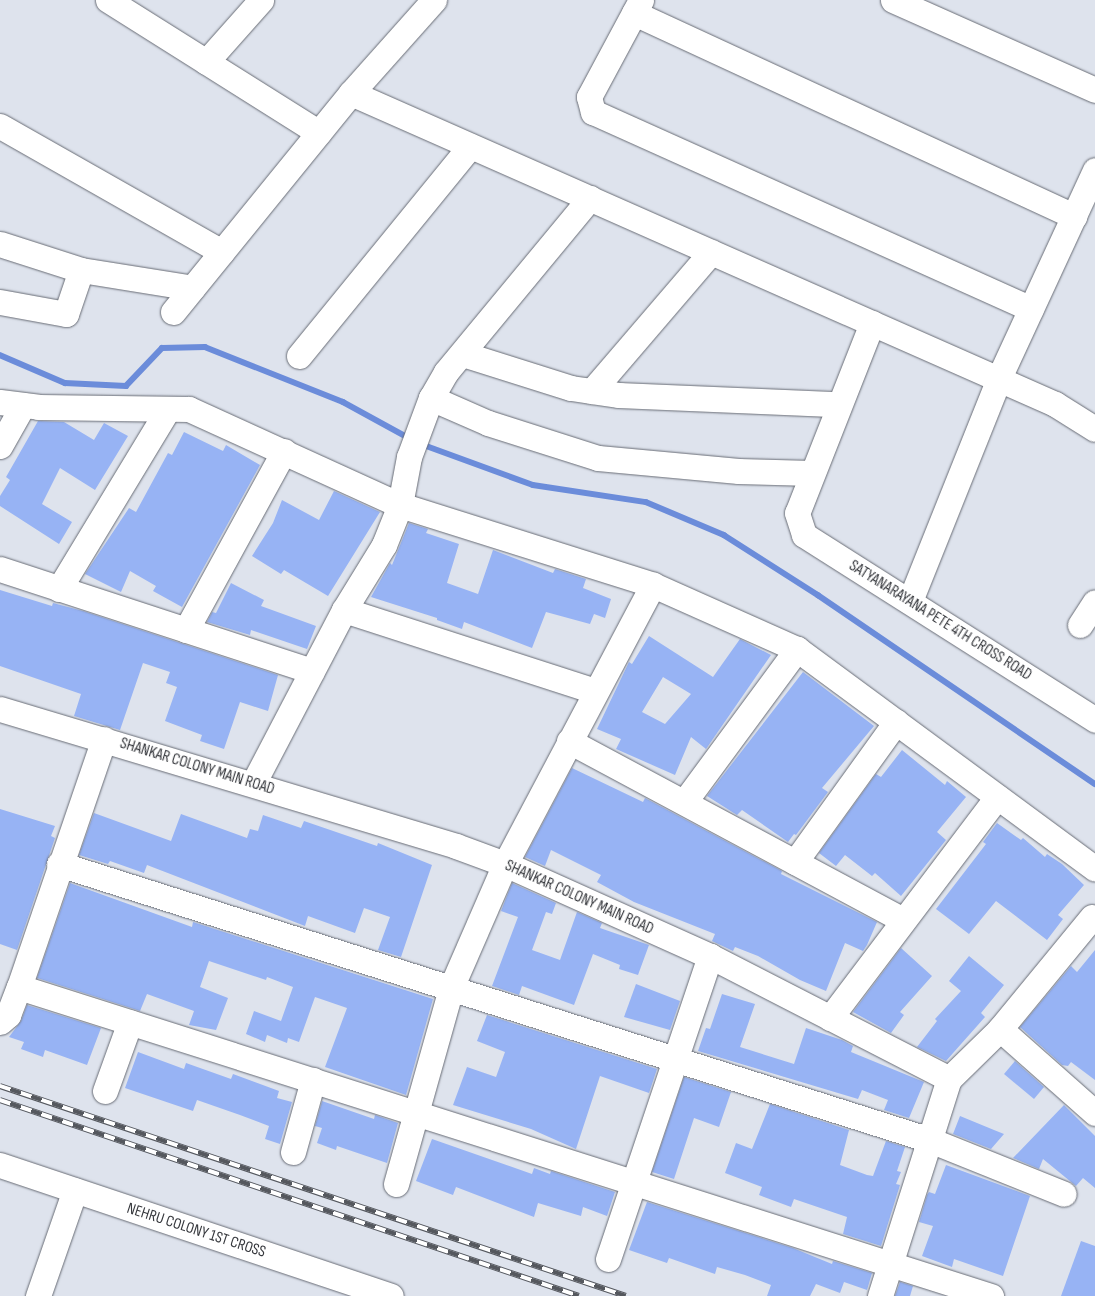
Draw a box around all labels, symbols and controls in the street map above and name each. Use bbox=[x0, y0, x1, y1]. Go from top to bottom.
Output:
street label: SATYANARAYANA PETE 4TH CROSS ROAD bbox=[845, 557, 1035, 685]
street label: SHANKAR COLONY MAIN ROAD bbox=[117, 734, 277, 800]
street label: SHANKAR COLONY MAIN ROAD bbox=[502, 857, 656, 939]
street label: NEHRU COLONY 1ST CROSS bbox=[124, 1200, 268, 1262]

